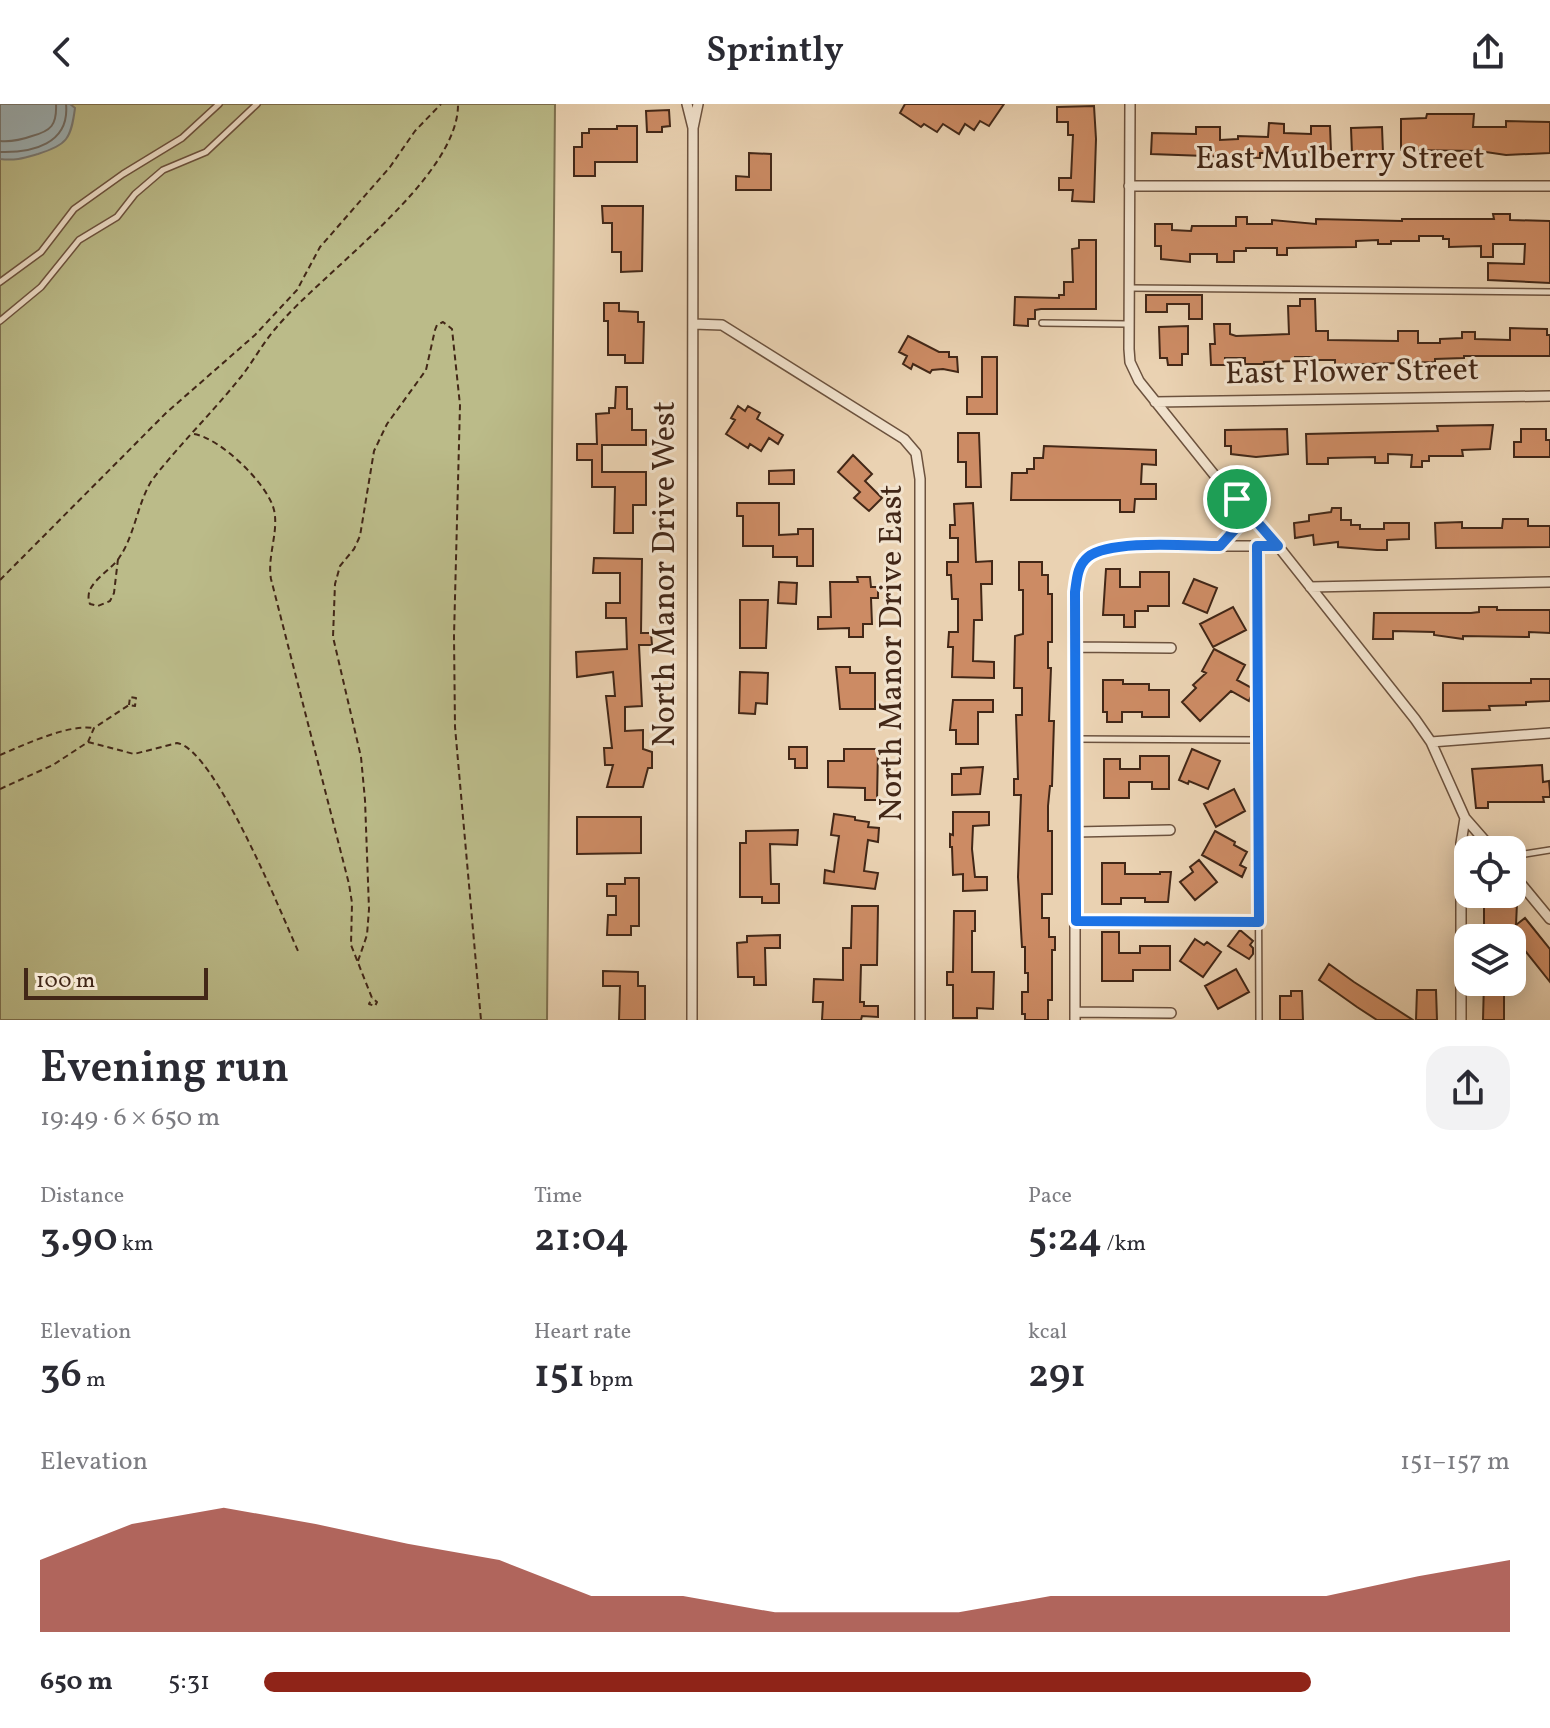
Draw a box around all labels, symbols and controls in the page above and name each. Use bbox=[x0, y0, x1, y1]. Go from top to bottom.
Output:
text: Sprintly bbox=[706, 27, 844, 77]
icon: back bbox=[40, 30, 84, 74]
icon: share bbox=[1466, 30, 1510, 74]
street label: East Mulberry Street bbox=[1195, 138, 1485, 182]
street label: East Flower Street bbox=[1225, 349, 1479, 397]
street label: North Manor Drive West bbox=[644, 401, 688, 747]
pin bbox=[1203, 465, 1271, 533]
icon: arrive bbox=[1215, 477, 1259, 521]
street label: North Manor Drive East bbox=[871, 484, 915, 822]
map controls bbox=[1454, 836, 1526, 996]
button: locate bbox=[1454, 836, 1526, 908]
button: layers bbox=[1454, 924, 1526, 996]
scale bar bbox=[24, 964, 208, 1000]
text: 100 m bbox=[36, 966, 95, 997]
text: Evening run bbox=[40, 1039, 289, 1100]
button: share bbox=[1426, 1046, 1510, 1130]
text: 19:49 · 6 × 650 m bbox=[40, 1100, 220, 1136]
text: Distance bbox=[40, 1181, 124, 1212]
text: Time bbox=[534, 1181, 582, 1212]
text: Pace bbox=[1028, 1181, 1072, 1212]
text: 3.90 bbox=[40, 1212, 118, 1268]
text: 21:04 bbox=[534, 1212, 629, 1268]
text: 5:24 bbox=[1028, 1212, 1102, 1268]
text: km bbox=[118, 1229, 153, 1260]
text: /km bbox=[1102, 1229, 1146, 1260]
text: Elevation bbox=[40, 1317, 131, 1348]
text: Heart rate bbox=[534, 1317, 631, 1348]
text: kcal bbox=[1028, 1317, 1067, 1348]
text: 36 bbox=[40, 1348, 82, 1404]
text: 151 bbox=[534, 1348, 585, 1404]
text: 291 bbox=[1028, 1348, 1086, 1404]
text: m bbox=[82, 1365, 106, 1396]
text: bpm bbox=[585, 1365, 633, 1396]
text: Elevation bbox=[40, 1444, 148, 1480]
text: 151–157 m bbox=[1400, 1444, 1510, 1480]
text: 650 m bbox=[40, 1664, 113, 1700]
text: 5:31 bbox=[168, 1664, 210, 1700]

